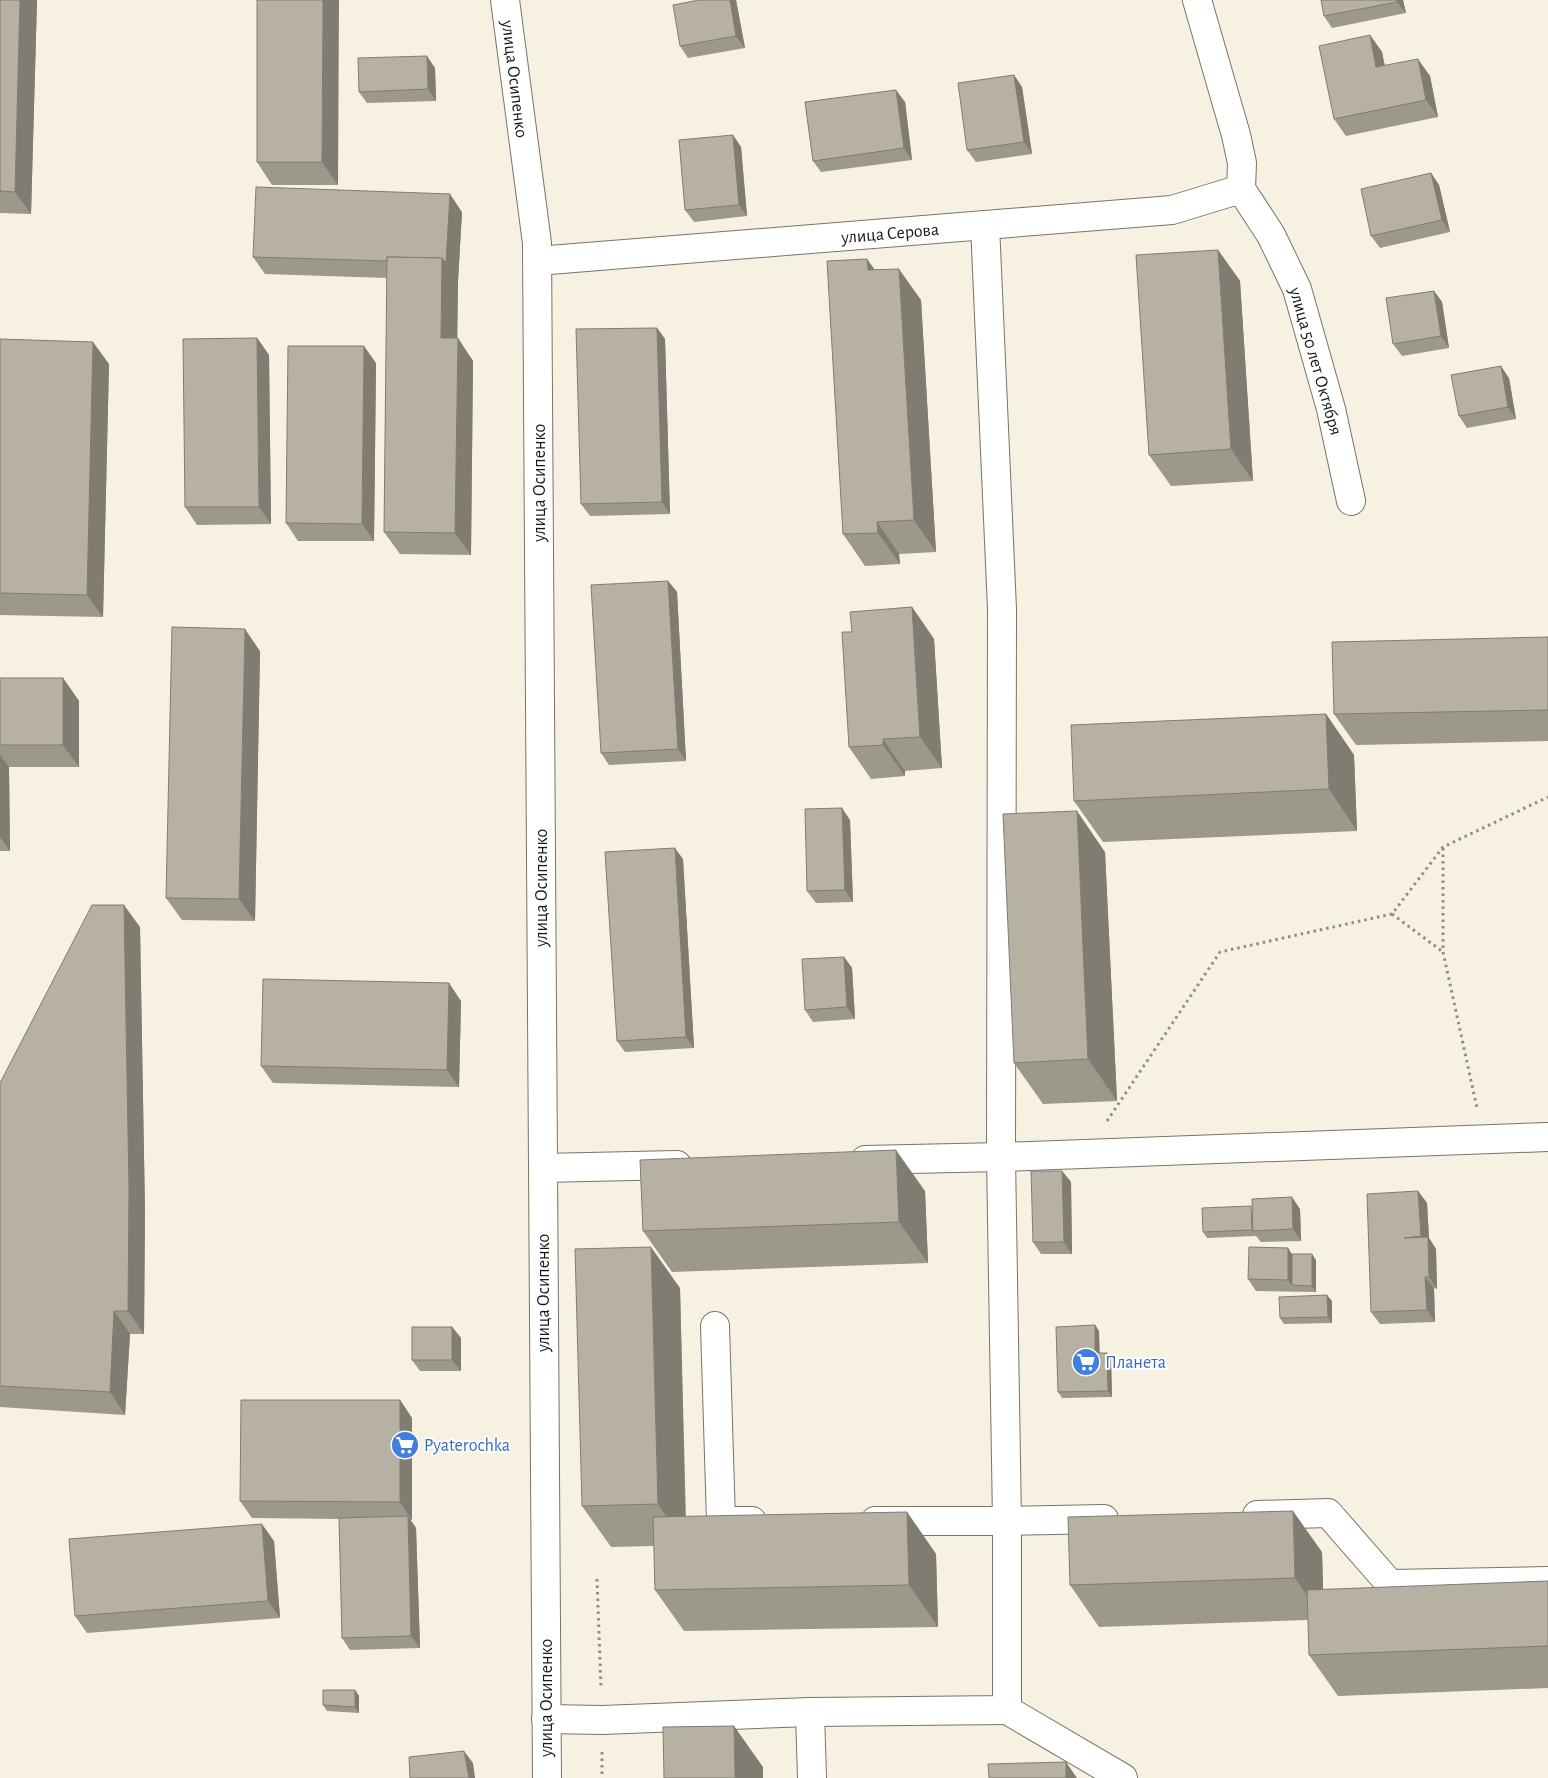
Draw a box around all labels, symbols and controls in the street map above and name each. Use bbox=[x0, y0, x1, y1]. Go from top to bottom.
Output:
street label: улица Осипенко bbox=[498, 18, 530, 139]
street label: улица Серова bbox=[839, 221, 940, 247]
street label: улица 50 лет Октября bbox=[1285, 284, 1346, 437]
street label: улица Осипенко bbox=[531, 424, 549, 543]
street label: улица Осипенко bbox=[533, 829, 551, 948]
street label: улица Осипенко bbox=[535, 1234, 553, 1353]
supermarket icon: Планета bbox=[1071, 1347, 1101, 1377]
place label: Планета bbox=[1105, 1354, 1166, 1372]
supermarket icon: Pyaterochka bbox=[390, 1430, 420, 1460]
place label: Pyaterochka bbox=[424, 1437, 510, 1455]
street label: улица Осипенко bbox=[538, 1639, 556, 1758]

